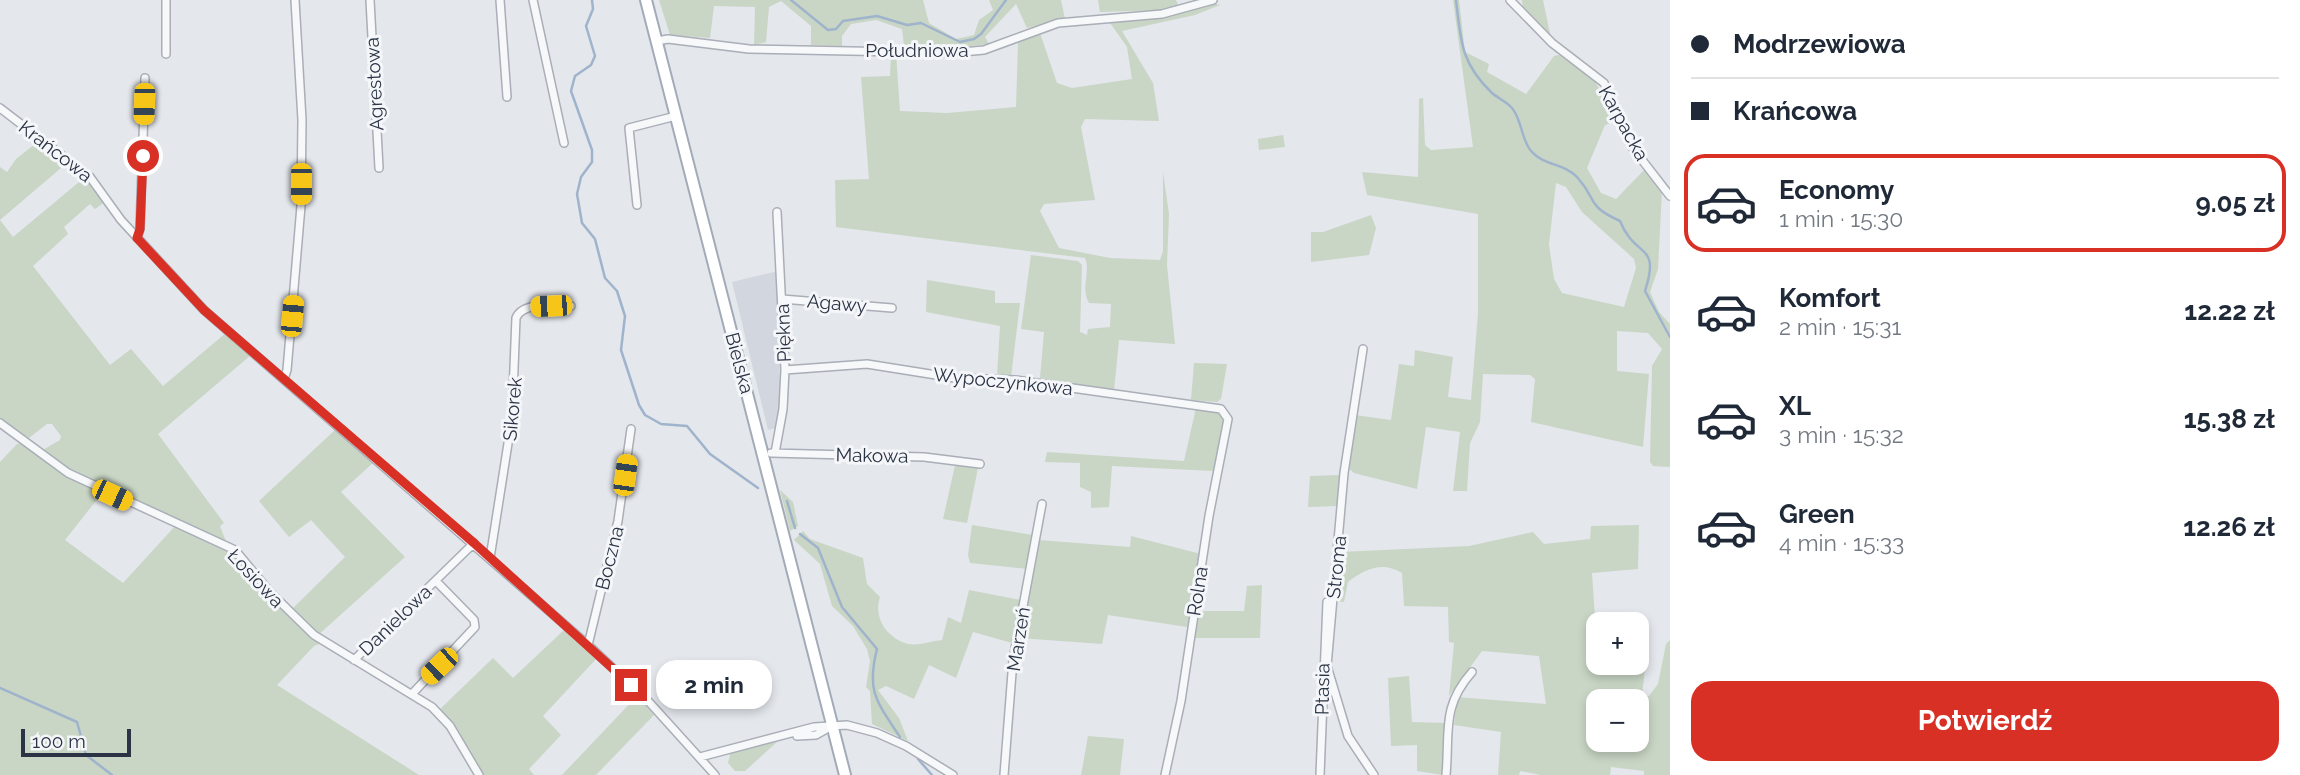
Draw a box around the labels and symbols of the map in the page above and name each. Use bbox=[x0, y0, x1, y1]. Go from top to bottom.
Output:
street label: Agrestowa bbox=[361, 37, 387, 131]
street label: Południowa bbox=[865, 39, 969, 61]
street label: Karpacka bbox=[1594, 82, 1654, 164]
car bbox=[133, 83, 156, 125]
street label: Krańcowa bbox=[15, 116, 97, 186]
route start bbox=[127, 140, 159, 172]
car bbox=[291, 163, 312, 205]
street label: Agawy bbox=[806, 289, 868, 317]
car bbox=[280, 294, 305, 338]
car bbox=[530, 295, 573, 317]
street label: Piękna bbox=[771, 303, 795, 363]
street label: Bielska bbox=[721, 330, 759, 396]
street label: Wypoczynkowa bbox=[932, 363, 1074, 399]
street label: Sikorek bbox=[498, 376, 526, 442]
street label: Makowa bbox=[835, 443, 909, 467]
car bbox=[612, 453, 639, 497]
car bbox=[89, 477, 136, 513]
street label: Boczna bbox=[590, 524, 628, 592]
street label: Stroma bbox=[1322, 534, 1350, 600]
street label: Łosiowa bbox=[223, 544, 289, 612]
street label: Rolna bbox=[1182, 565, 1212, 617]
street label: Danielowa bbox=[354, 580, 436, 660]
street label: Marzeń bbox=[1002, 605, 1034, 673]
car bbox=[417, 644, 462, 688]
callout: 2 min bbox=[656, 660, 771, 710]
street label: Ptasia bbox=[1311, 663, 1333, 715]
route end bbox=[615, 669, 647, 701]
scale bar bbox=[21, 726, 131, 758]

